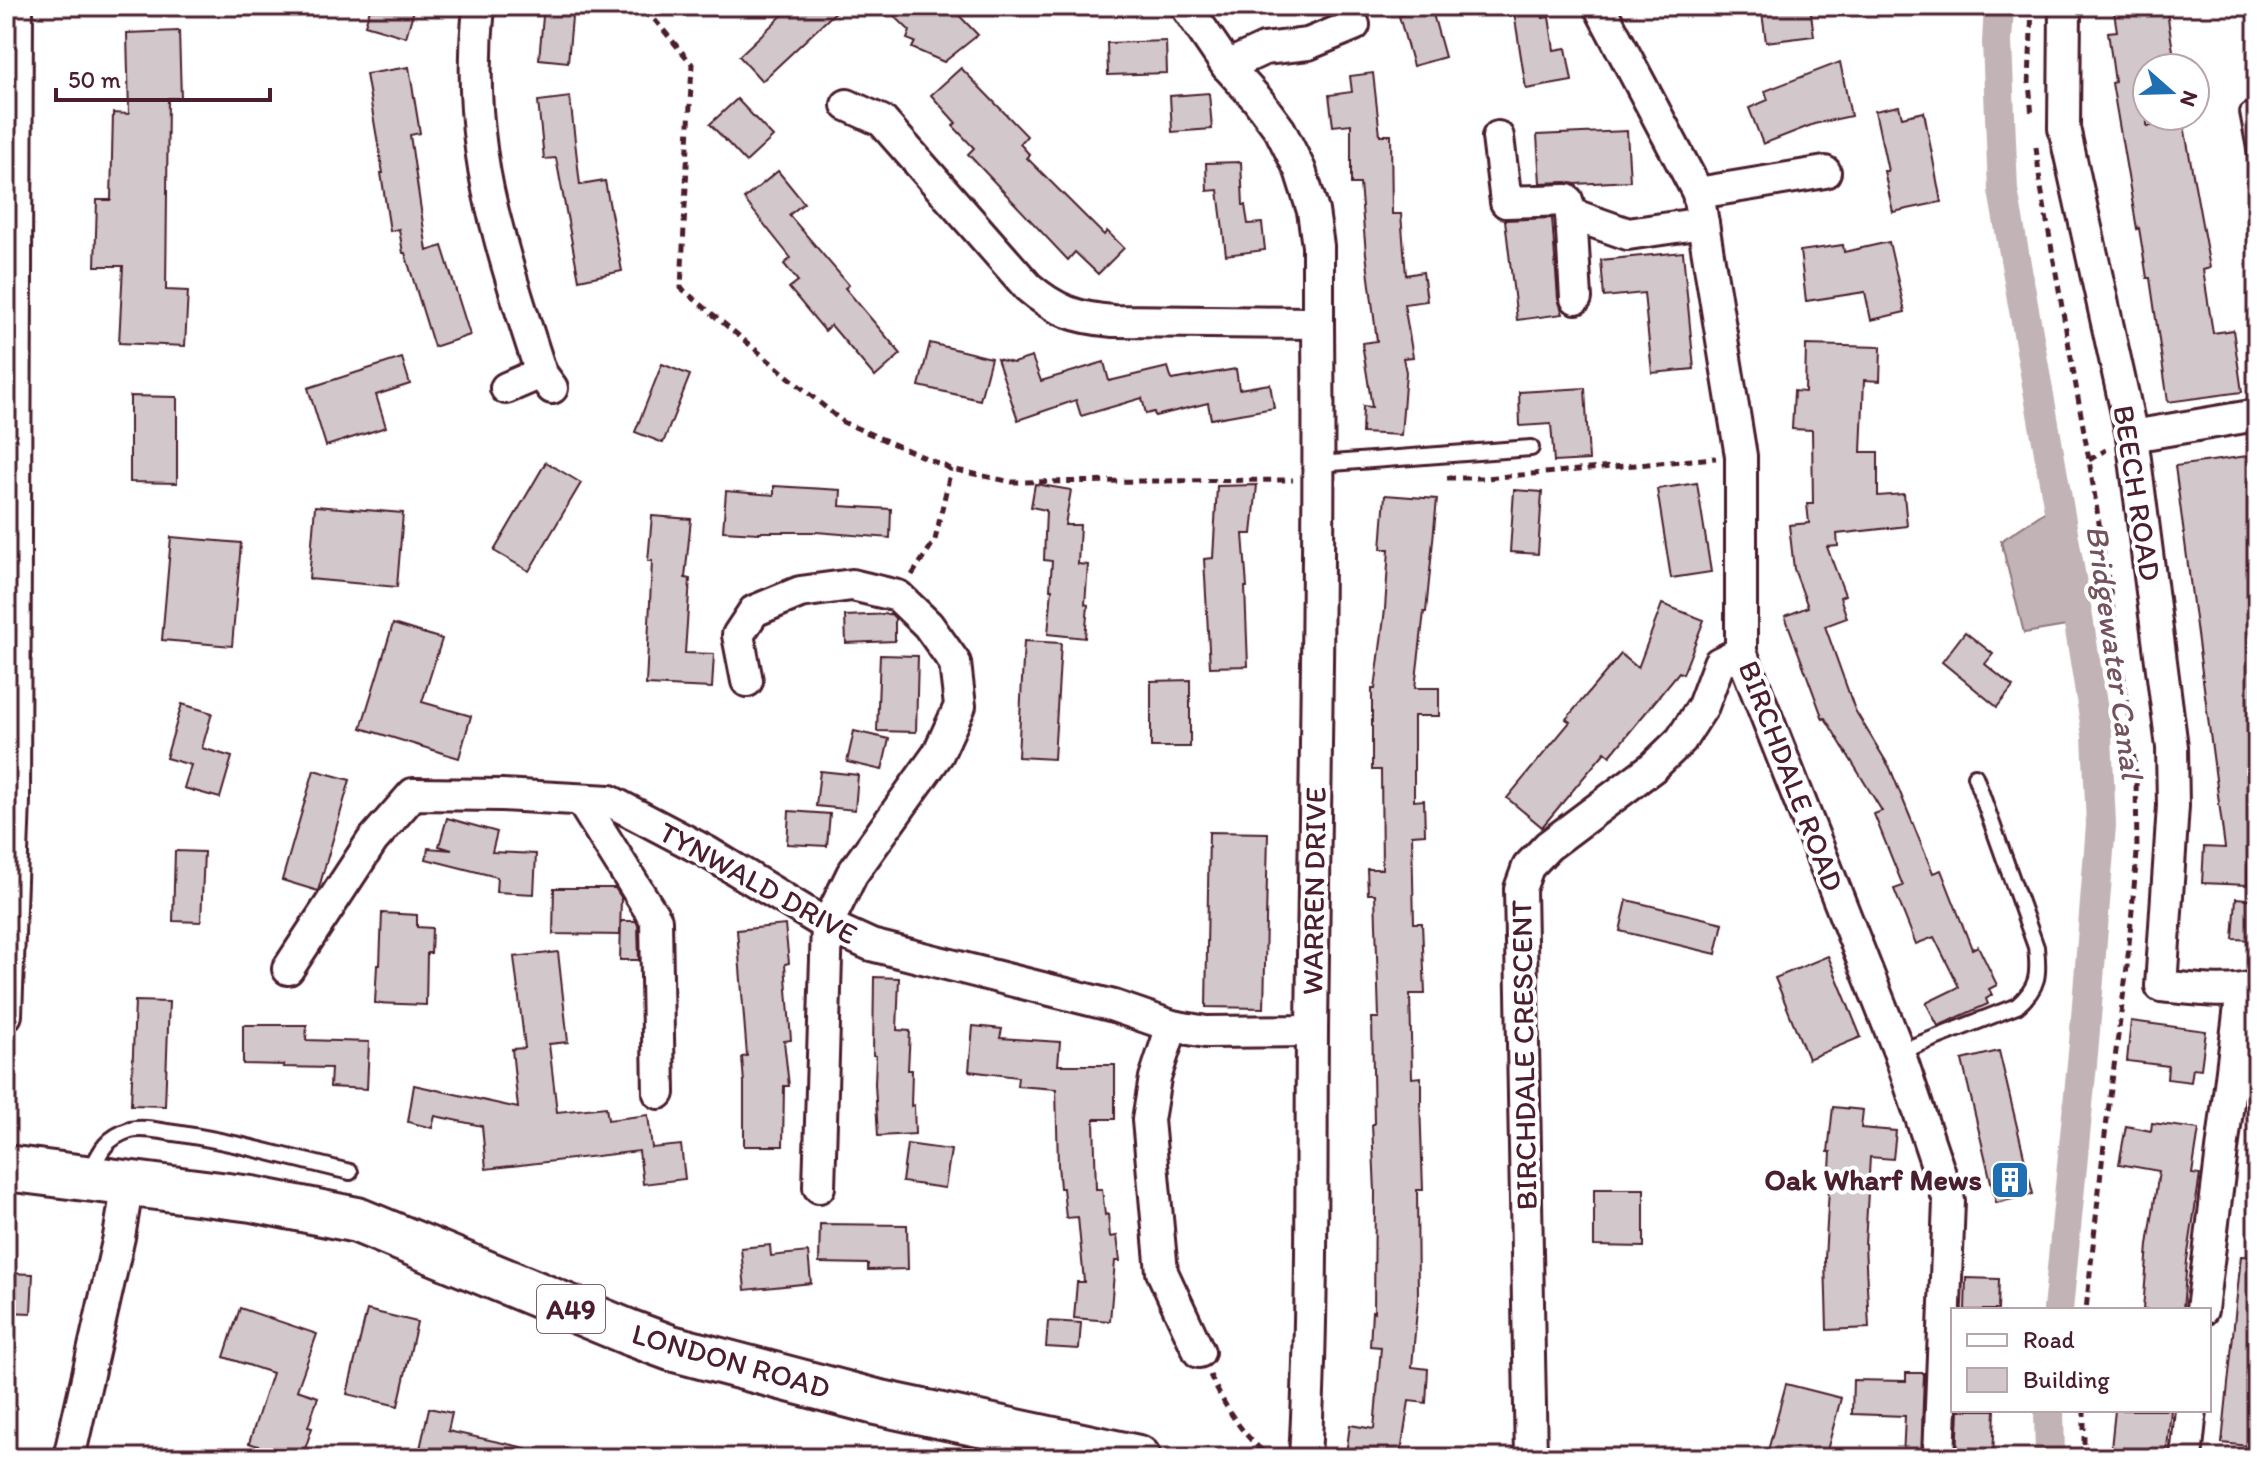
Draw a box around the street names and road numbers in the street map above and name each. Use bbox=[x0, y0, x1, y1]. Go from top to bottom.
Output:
street label: BEECH ROAD bbox=[2105, 402, 2170, 583]
street label: BIRCHDALE ROAD bbox=[1730, 655, 1852, 896]
street label: WARREN DRIVE bbox=[1293, 787, 1334, 995]
street label: TYNWALD DRIVE bbox=[653, 813, 864, 952]
street label: BIRCHDALE CRESCENT bbox=[1502, 899, 1545, 1211]
road number: A49 bbox=[537, 1285, 605, 1333]
street label: LONDON ROAD bbox=[628, 1315, 835, 1406]

